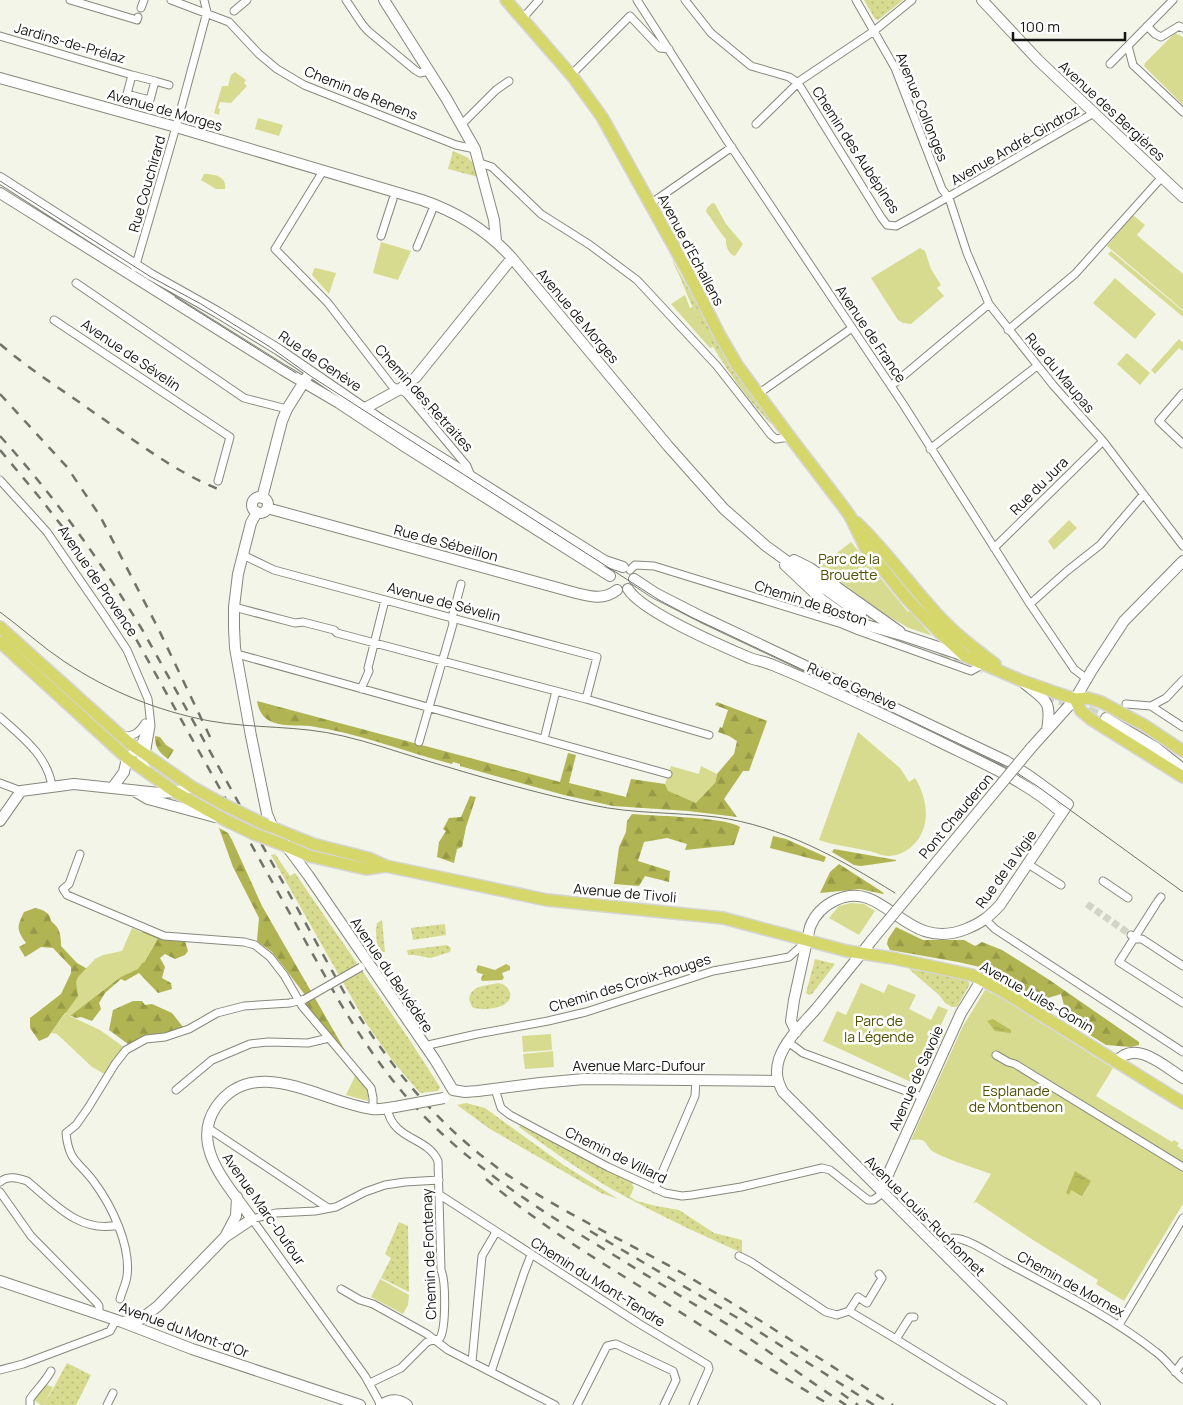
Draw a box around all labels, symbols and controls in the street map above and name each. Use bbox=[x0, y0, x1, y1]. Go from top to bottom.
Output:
scale bar bbox=[1013, 10, 1126, 42]
text: 100 m bbox=[1020, 16, 1060, 37]
street label: Jardins-de-Prélaz bbox=[12, 18, 128, 67]
street label: Avenue Collonges bbox=[892, 49, 953, 164]
street label: Avenue des Bergières bbox=[1055, 56, 1170, 165]
street label: Chemin de Renens bbox=[302, 61, 421, 124]
street label: Chemin des Aubépines bbox=[808, 82, 905, 217]
street label: Avenue de Morges bbox=[105, 84, 225, 135]
street label: Avenue André-Gindroz bbox=[947, 100, 1082, 189]
street label: Rue Couchirard bbox=[124, 133, 169, 234]
street label: Avenue d'Echallens bbox=[654, 191, 729, 309]
street label: Avenue de Morges bbox=[533, 264, 624, 367]
street label: Avenue de France bbox=[832, 281, 911, 386]
street label: Avenue de Sévelin bbox=[78, 314, 185, 395]
street label: Rue de Genève bbox=[275, 326, 366, 395]
street label: Rue du Maupas bbox=[1021, 329, 1099, 417]
street label: Chemin des Retraites bbox=[371, 340, 478, 455]
street label: Rue du Jura bbox=[1005, 452, 1072, 519]
street label: Rue de Sébeillon bbox=[392, 519, 500, 566]
street label: Avenue de Provence bbox=[54, 521, 143, 640]
park label: Parc de la Brouette bbox=[818, 549, 880, 584]
street label: Chemin de Boston bbox=[752, 575, 870, 630]
street label: Avenue de Sévelin bbox=[385, 577, 503, 626]
street label: Rue de Genève bbox=[804, 657, 900, 714]
street label: Pont Chauderon bbox=[914, 769, 997, 862]
street label: Rue de la Vigie bbox=[971, 826, 1040, 912]
street label: Avenue de Tivoli bbox=[573, 879, 677, 906]
street label: Avenue du Belvédère bbox=[347, 913, 438, 1036]
street label: Chemin des Croix-Rouges bbox=[547, 949, 713, 1016]
street label: Avenue Jules-Gonin bbox=[977, 956, 1098, 1037]
park label: Parc de la Légende bbox=[844, 1011, 914, 1046]
street label: Avenue de Savoie bbox=[884, 1022, 947, 1133]
street label: Avenue Marc-Dufour bbox=[573, 1056, 705, 1075]
park label: Esplanade de Montbenon bbox=[969, 1081, 1063, 1116]
street label: Chemin de Villard bbox=[562, 1122, 670, 1187]
street label: Avenue Marc-Dufour bbox=[219, 1149, 310, 1269]
street label: Avenue Louis-Ruchonnet bbox=[861, 1151, 990, 1280]
street label: Chemin de Fontenay bbox=[417, 1187, 440, 1320]
street label: Chemin du Mont-Tendre bbox=[527, 1232, 669, 1331]
street label: Chemin de Mornex bbox=[1014, 1246, 1129, 1321]
street label: Avenue du Mont-d'Or bbox=[117, 1297, 252, 1362]

